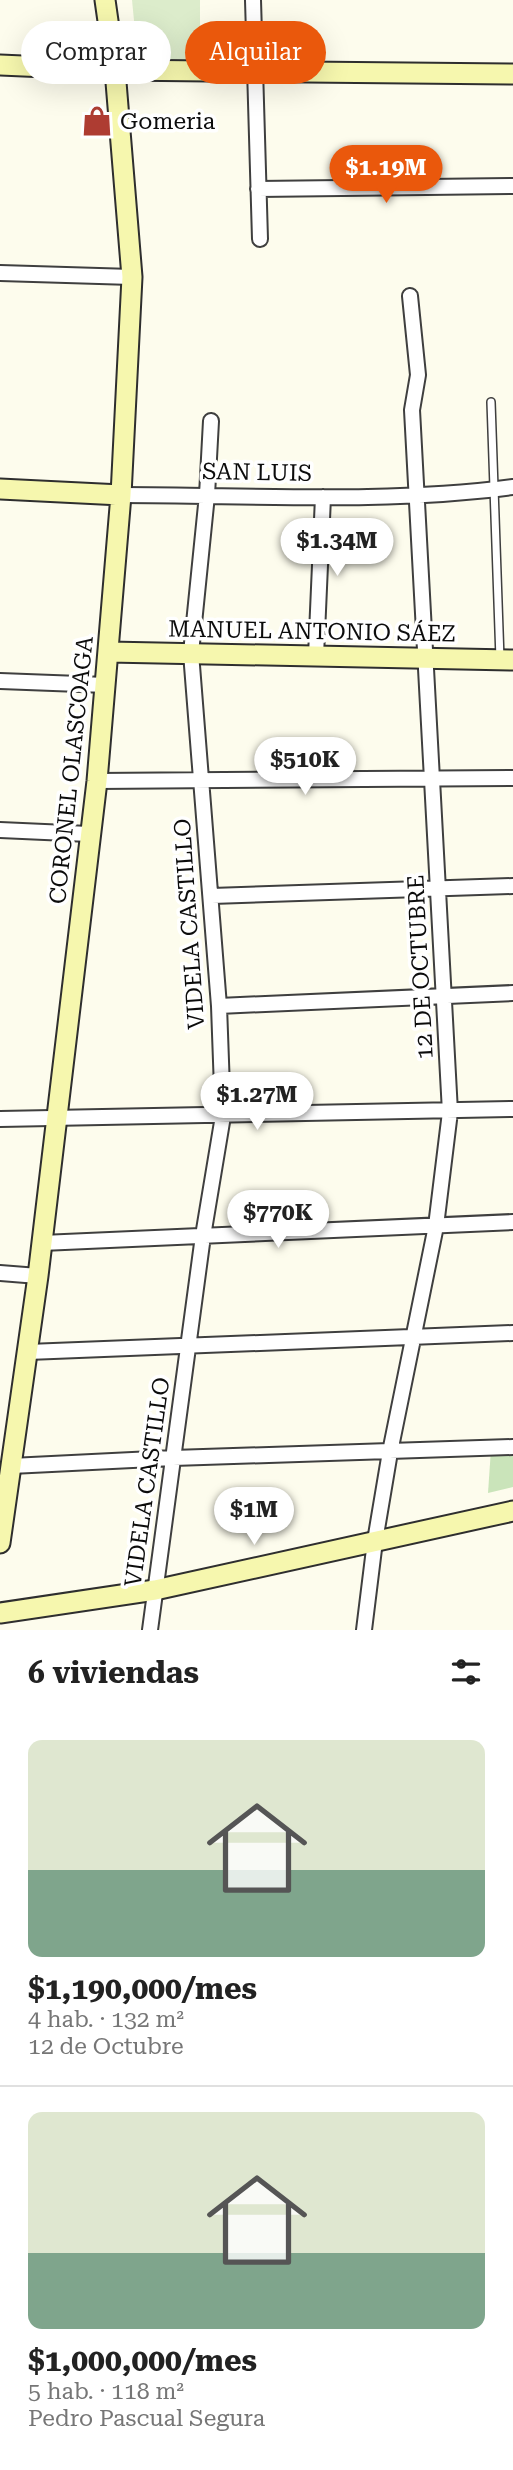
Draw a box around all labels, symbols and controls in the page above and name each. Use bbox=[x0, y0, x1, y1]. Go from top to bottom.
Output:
chip: Comprar bbox=[21, 21, 171, 84]
chip: Alquilar bbox=[185, 21, 326, 84]
shop icon: Gomeria bbox=[80, 104, 114, 138]
place label: Gomeria bbox=[120, 108, 216, 135]
pin: $1.19M bbox=[329, 146, 443, 205]
text: $1.19M bbox=[346, 154, 426, 181]
street label: SAN LUIS bbox=[202, 458, 312, 487]
pin: $1.34M bbox=[280, 518, 394, 578]
text: $1.34M bbox=[297, 527, 377, 554]
street label: MANUEL ANTONIO SÁEZ bbox=[168, 615, 456, 648]
street label: CORONEL OLASCOAGA bbox=[44, 635, 99, 905]
pin: $510K bbox=[256, 738, 354, 797]
text: $510K bbox=[270, 746, 340, 773]
street label: VIDELA CASTILLO bbox=[169, 818, 210, 1030]
street label: 12 DE OCTUBRE bbox=[402, 874, 439, 1060]
pin: $1.27M bbox=[200, 1072, 314, 1132]
text: $1.27M bbox=[217, 1081, 297, 1108]
pin: $770K bbox=[229, 1190, 327, 1250]
text: $770K bbox=[243, 1199, 313, 1226]
street label: VIDELA CASTILLO bbox=[119, 1376, 176, 1589]
pin: $1M bbox=[220, 1488, 288, 1547]
text: $1M bbox=[230, 1496, 278, 1523]
icon: filters bbox=[447, 1653, 485, 1691]
text: 6 viviendas bbox=[28, 1655, 199, 1690]
icon: home bbox=[194, 1785, 320, 1911]
text: $1,190,000/mes bbox=[28, 1971, 257, 2006]
text: 4 hab. · 132 m² bbox=[28, 2006, 184, 2033]
text: 12 de Octubre bbox=[28, 2033, 184, 2060]
icon: home bbox=[194, 2157, 320, 2283]
text: $1,000,000/mes bbox=[28, 2343, 257, 2378]
text: 5 hab. · 118 m² bbox=[28, 2378, 184, 2405]
text: Pedro Pascual Segura bbox=[28, 2405, 265, 2432]

